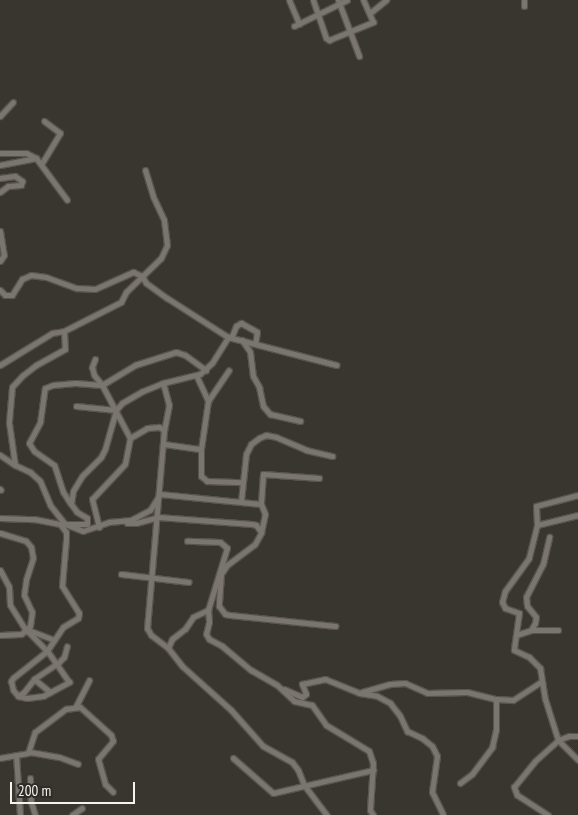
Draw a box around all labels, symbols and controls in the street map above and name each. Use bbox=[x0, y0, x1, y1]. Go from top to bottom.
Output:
scale bar bbox=[12, 772, 138, 804]
text: 200 m bbox=[18, 781, 51, 800]

